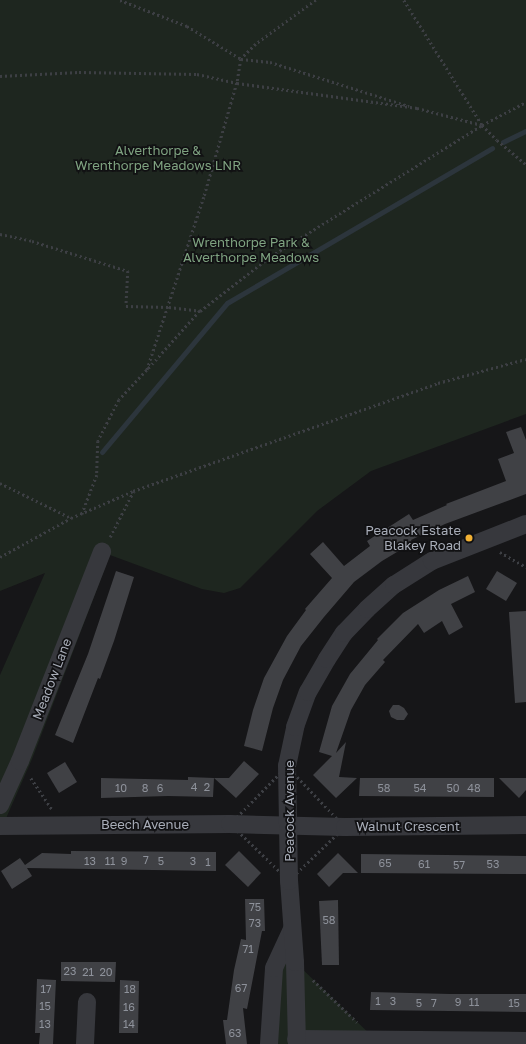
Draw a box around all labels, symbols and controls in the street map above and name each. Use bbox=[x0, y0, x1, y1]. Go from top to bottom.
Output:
park label: Alverthorpe & Wrenthorpe Meadows LNR bbox=[75, 143, 241, 174]
park label: Wrenthorpe Park & Alverthorpe Meadows bbox=[183, 235, 319, 266]
place label: Peacock Estate Blakey Road bbox=[365, 523, 461, 554]
marker: Peacock Estate Blakey Road bbox=[464, 533, 474, 543]
street label: Meadow Lane bbox=[29, 636, 75, 722]
street label: Peacock Avenue bbox=[281, 760, 297, 862]
house number: 4 bbox=[191, 780, 197, 794]
house number: 2 bbox=[204, 780, 210, 794]
house number: 10 bbox=[115, 781, 127, 795]
house number: 8 bbox=[142, 781, 148, 795]
house number: 6 bbox=[157, 781, 163, 795]
house number: 58 bbox=[377, 781, 391, 795]
house number: 54 bbox=[413, 781, 427, 795]
house number: 50 bbox=[446, 781, 460, 795]
house number: 48 bbox=[467, 781, 481, 795]
street label: Beech Avenue bbox=[101, 816, 189, 832]
street label: Walnut Crescent bbox=[356, 818, 460, 834]
house number: 7 bbox=[143, 853, 149, 867]
house number: 13 bbox=[84, 854, 96, 868]
house number: 11 bbox=[105, 854, 115, 868]
house number: 9 bbox=[121, 854, 127, 868]
house number: 5 bbox=[158, 854, 164, 868]
house number: 3 bbox=[190, 854, 196, 868]
house number: 1 bbox=[205, 855, 211, 869]
house number: 65 bbox=[378, 856, 392, 870]
house number: 61 bbox=[418, 857, 430, 871]
house number: 53 bbox=[487, 857, 499, 871]
house number: 57 bbox=[453, 858, 465, 872]
house number: 75 bbox=[249, 900, 261, 914]
house number: 58 bbox=[322, 913, 336, 927]
house number: 73 bbox=[249, 916, 261, 930]
house number: 71 bbox=[242, 942, 254, 956]
house number: 23 bbox=[64, 964, 76, 978]
house number: 21 bbox=[82, 965, 94, 979]
house number: 20 bbox=[99, 965, 113, 979]
house number: 67 bbox=[235, 981, 247, 995]
house number: 17 bbox=[40, 982, 52, 996]
house number: 18 bbox=[124, 982, 136, 996]
house number: 1 bbox=[375, 994, 381, 1008]
house number: 3 bbox=[390, 994, 396, 1008]
house number: 9 bbox=[455, 995, 461, 1009]
house number: 11 bbox=[469, 995, 479, 1009]
house number: 5 bbox=[416, 996, 422, 1010]
house number: 7 bbox=[431, 996, 437, 1010]
house number: 15 bbox=[508, 996, 520, 1010]
house number: 15 bbox=[39, 999, 51, 1013]
house number: 16 bbox=[123, 1000, 135, 1014]
house number: 13 bbox=[39, 1017, 51, 1031]
house number: 14 bbox=[123, 1017, 135, 1031]
house number: 63 bbox=[228, 1026, 242, 1040]

